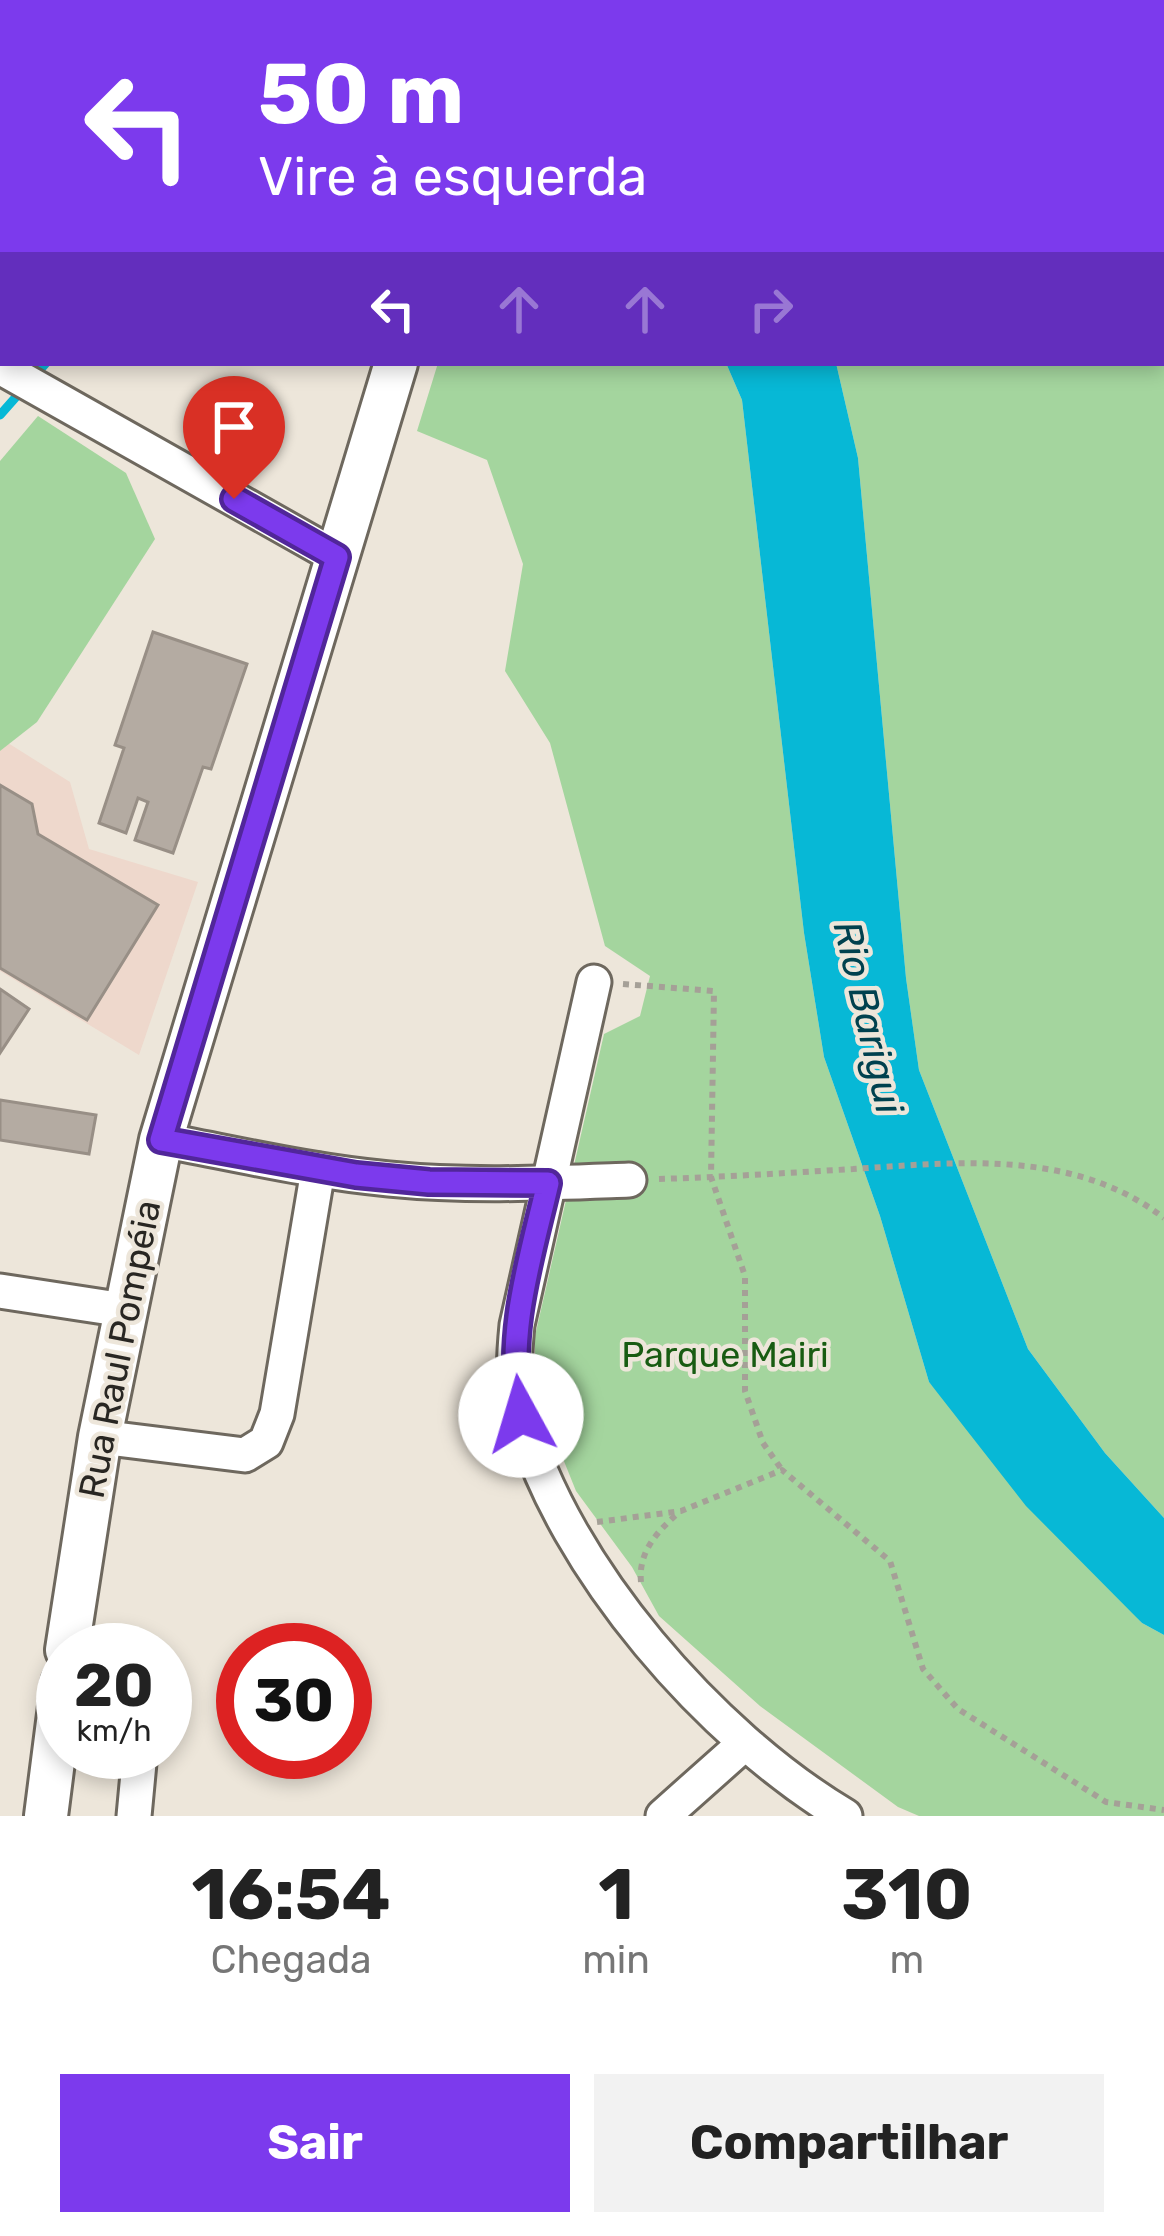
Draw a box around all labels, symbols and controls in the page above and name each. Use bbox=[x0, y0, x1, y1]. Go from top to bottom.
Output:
text: 50 m bbox=[258, 44, 464, 144]
icon: left bbox=[60, 48, 216, 204]
text: Vire à esquerda bbox=[258, 145, 647, 209]
icon: left bbox=[360, 276, 426, 342]
icon: ahead bbox=[486, 276, 552, 342]
icon: ahead bbox=[612, 276, 678, 342]
icon: right bbox=[738, 276, 804, 342]
pin bbox=[183, 376, 285, 499]
icon: arrive bbox=[201, 394, 267, 460]
water label: Rio Barigui bbox=[823, 916, 913, 1120]
street label: Rua Raul Pompéia bbox=[70, 1197, 169, 1502]
park label: Parque Mairi bbox=[621, 1333, 829, 1376]
position arrow bbox=[458, 1352, 584, 1478]
speed limit sign: 30 bbox=[216, 1623, 372, 1779]
text: 20 bbox=[74, 1650, 154, 1721]
text: km/h bbox=[77, 1713, 151, 1749]
text: 16:54 bbox=[191, 1852, 391, 1937]
text: 1 bbox=[598, 1852, 634, 1937]
text: 310 bbox=[841, 1852, 973, 1937]
text: Chegada bbox=[211, 1937, 372, 1983]
text: min bbox=[582, 1937, 650, 1983]
text: m bbox=[890, 1937, 924, 1983]
button: Sair bbox=[60, 2074, 570, 2212]
button: Compartilhar bbox=[594, 2074, 1104, 2212]

